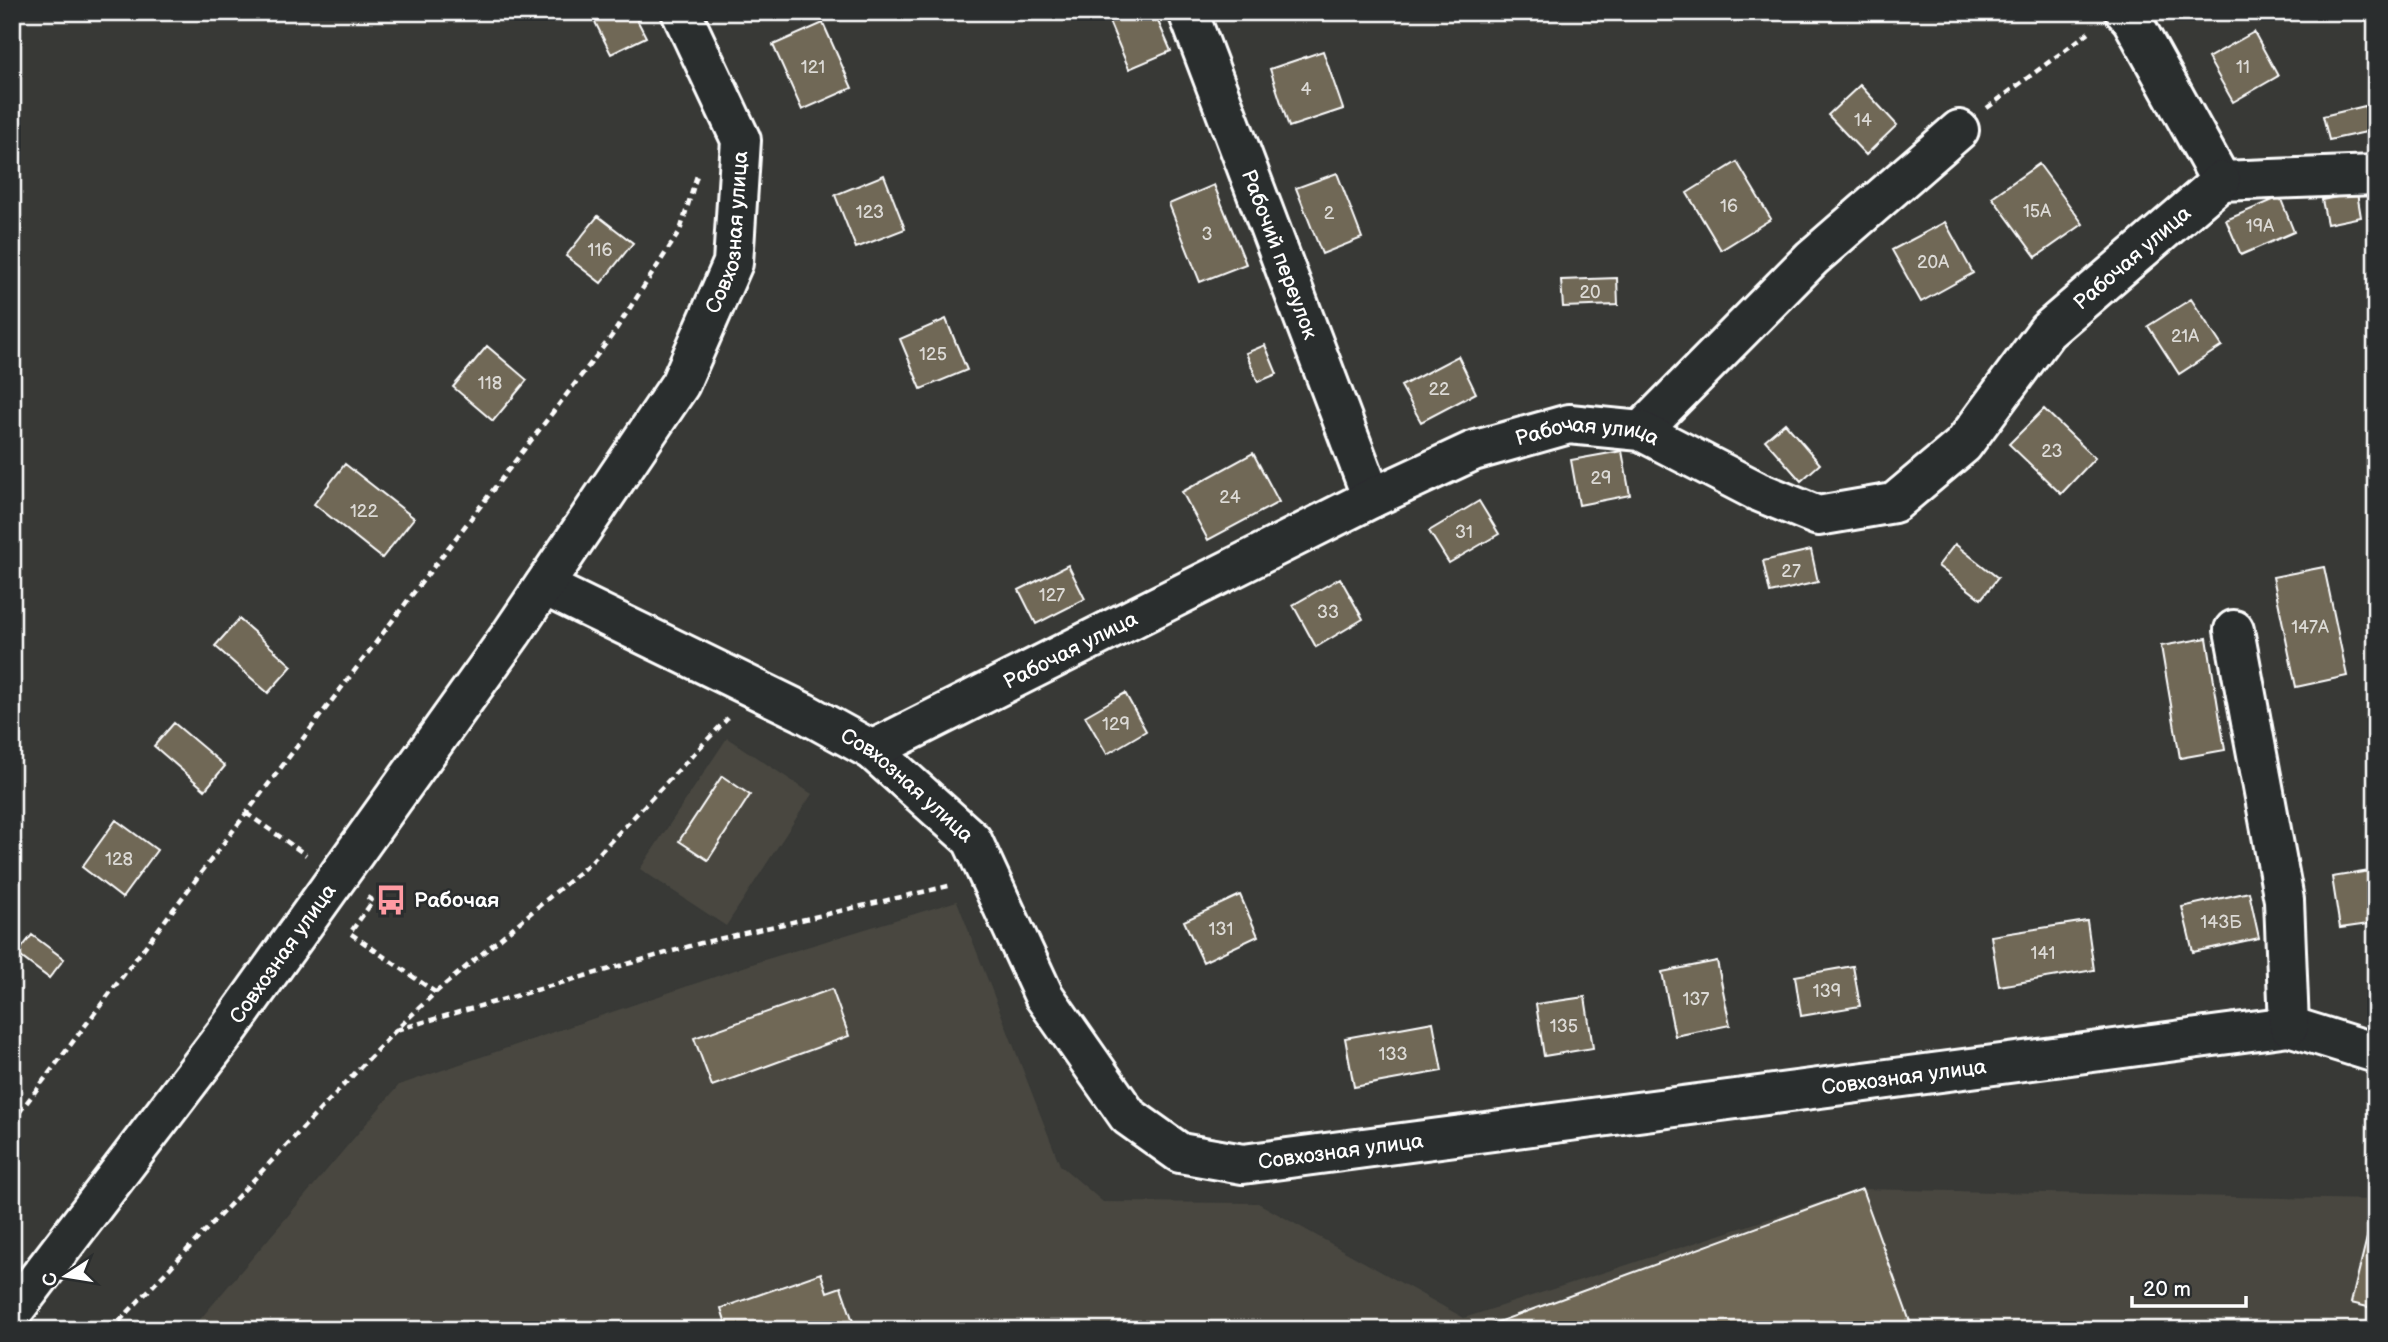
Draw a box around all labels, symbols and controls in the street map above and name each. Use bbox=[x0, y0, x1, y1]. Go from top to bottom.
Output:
house number: 121 bbox=[801, 57, 825, 78]
house number: 11 bbox=[2236, 57, 2250, 78]
house number: 4 bbox=[1301, 79, 1312, 100]
house number: 14 bbox=[1854, 110, 1872, 131]
street label: Совхозная улица bbox=[700, 149, 753, 317]
street label: Рабочий переулок bbox=[1236, 166, 1323, 343]
house number: 16 bbox=[1720, 196, 1738, 217]
street label: Рабочая улица bbox=[2069, 200, 2197, 316]
house number: 15А bbox=[2023, 201, 2051, 222]
house number: 123 bbox=[856, 202, 884, 223]
house number: 2 bbox=[1324, 203, 1335, 224]
house number: 19А bbox=[2246, 216, 2274, 237]
house number: 3 bbox=[1201, 224, 1213, 245]
house number: 116 bbox=[588, 240, 612, 261]
house number: 20А bbox=[1917, 252, 1949, 273]
house number: 20 bbox=[1579, 282, 1601, 303]
house number: 21А bbox=[2171, 326, 2199, 347]
house number: 125 bbox=[919, 344, 947, 365]
house number: 118 bbox=[478, 373, 502, 394]
house number: 22 bbox=[1428, 379, 1450, 400]
street label: Рабочая улица bbox=[1512, 411, 1664, 452]
house number: 23 bbox=[2041, 441, 2063, 462]
house number: 29 bbox=[1590, 468, 1612, 489]
house number: 24 bbox=[1219, 487, 1241, 508]
house number: 122 bbox=[350, 501, 378, 522]
house number: 31 bbox=[1455, 522, 1473, 543]
house number: 27 bbox=[1781, 561, 1801, 582]
house number: 127 bbox=[1039, 585, 1065, 606]
house number: 33 bbox=[1317, 602, 1339, 623]
street label: Рабочая улица bbox=[999, 606, 1142, 695]
house number: 147А bbox=[2291, 617, 2329, 638]
house number: 129 bbox=[1102, 714, 1130, 735]
street label: Совхозная улица bbox=[836, 723, 979, 849]
house number: 128 bbox=[105, 849, 133, 870]
street label: Совхозная улица bbox=[225, 879, 342, 1029]
bus stop icon: Рабочая bbox=[374, 883, 408, 917]
place label: Рабочая bbox=[414, 888, 499, 913]
house number: 143Б bbox=[2200, 912, 2242, 933]
house number: 131 bbox=[1208, 919, 1234, 940]
house number: 141 bbox=[2031, 943, 2055, 964]
house number: 139 bbox=[1813, 981, 1841, 1002]
house number: 137 bbox=[1683, 989, 1710, 1010]
house number: 135 bbox=[1550, 1016, 1578, 1037]
house number: 133 bbox=[1378, 1044, 1408, 1065]
street label: Совхозная улица bbox=[1820, 1054, 1988, 1101]
street label: Совхозная улица bbox=[1257, 1128, 1425, 1175]
north arrow bbox=[32, 1240, 102, 1310]
scale bar bbox=[2132, 1265, 2246, 1309]
text: С bbox=[38, 1270, 63, 1288]
text: 20 m bbox=[2143, 1277, 2191, 1302]

